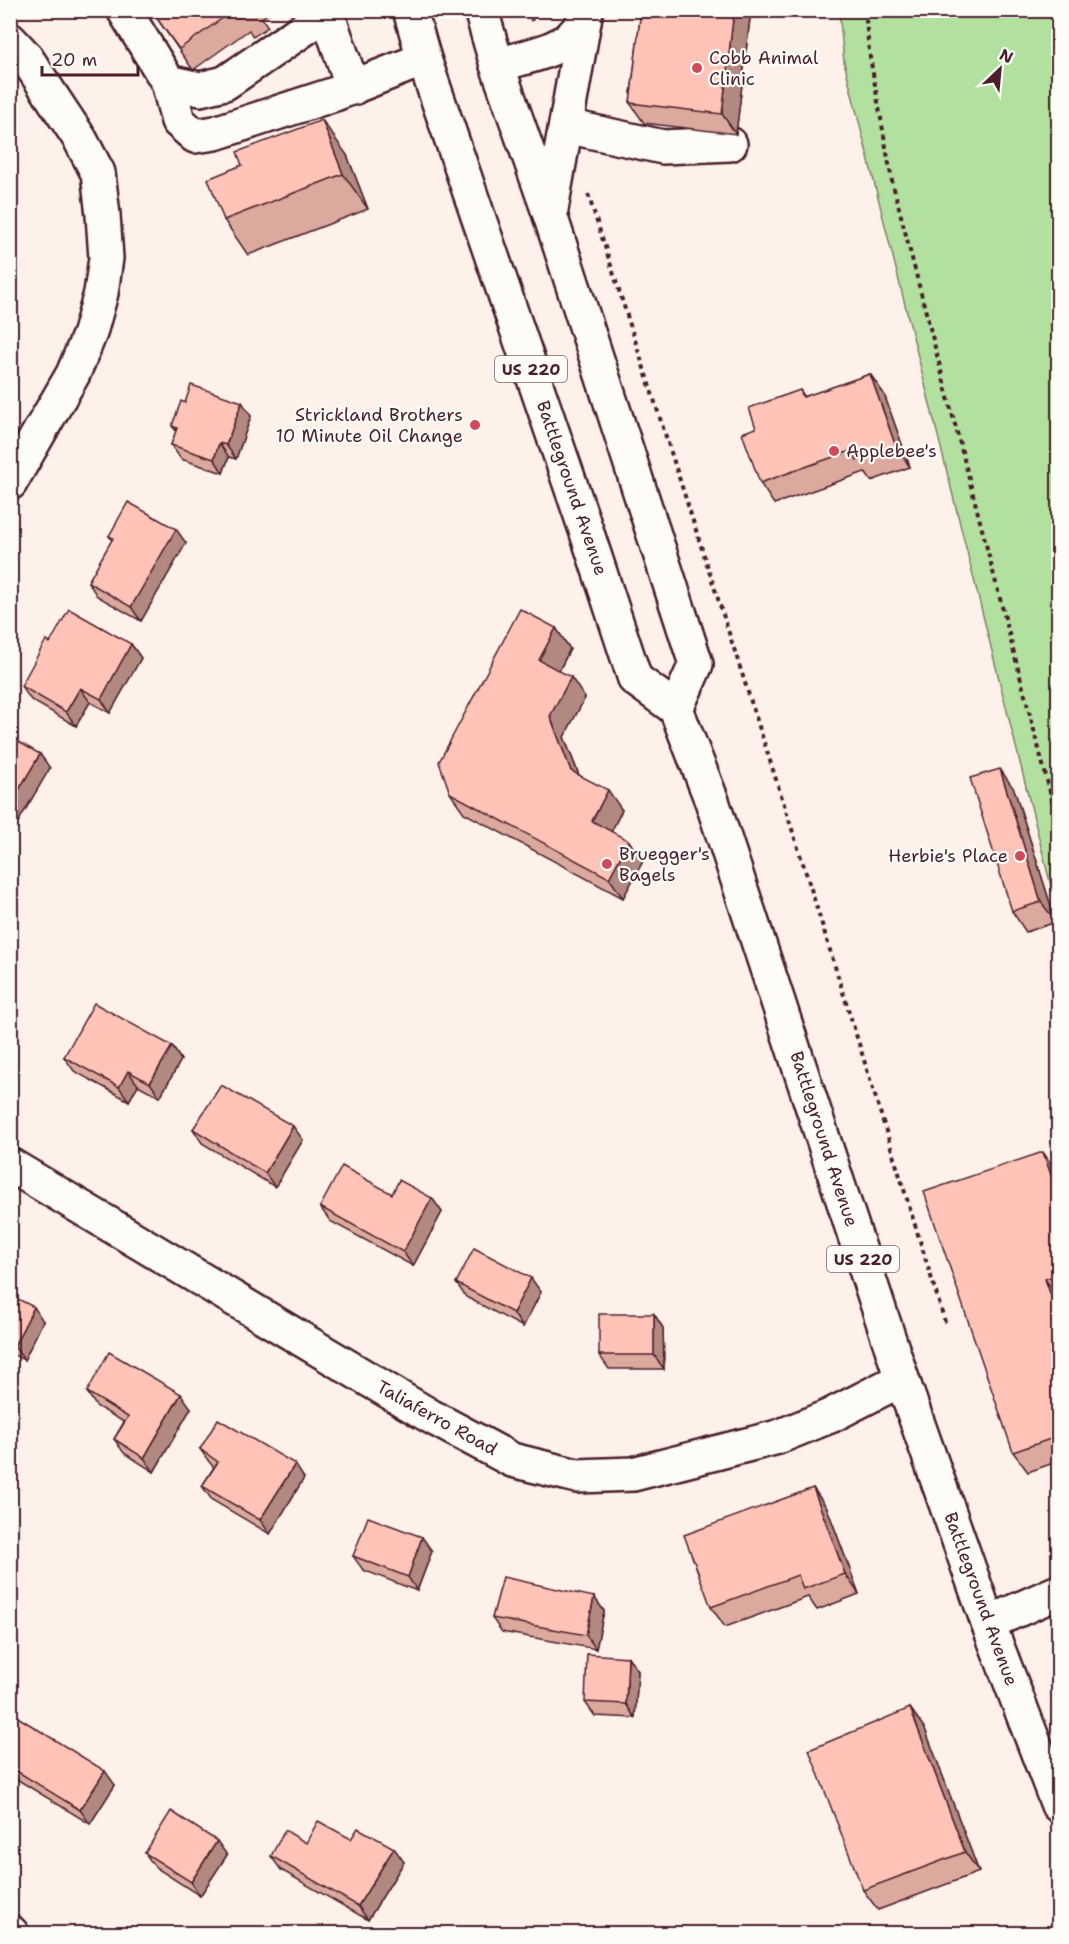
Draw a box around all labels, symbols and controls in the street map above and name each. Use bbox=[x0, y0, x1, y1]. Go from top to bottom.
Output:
scale bar bbox=[42, 39, 138, 77]
north arrow bbox=[970, 39, 1030, 99]
text: N bbox=[996, 44, 1017, 68]
place label: Cobb Animal Clinic bbox=[709, 46, 819, 91]
text: 20 m bbox=[51, 48, 97, 72]
marker: Cobb Animal Clinic bbox=[690, 61, 704, 75]
road number: US 220 bbox=[495, 356, 567, 382]
street label: Battleground Avenue bbox=[531, 397, 613, 579]
place label: Strickland Brothers 10 Minute Oil Change bbox=[276, 403, 463, 448]
marker: Strickland Brothers 10 Minute Oil Change bbox=[468, 418, 482, 432]
place label: Applebee's bbox=[846, 439, 937, 463]
marker: Applebee's bbox=[827, 444, 841, 458]
place label: Bruegger's Bagels bbox=[619, 842, 710, 887]
place label: Herbie's Place bbox=[888, 844, 1008, 868]
marker: Herbie's Place bbox=[1013, 849, 1027, 863]
marker: Bruegger's Bagels bbox=[600, 857, 614, 871]
street label: Battleground Avenue bbox=[784, 1048, 864, 1230]
road number: US 220 bbox=[827, 1246, 899, 1272]
street label: Taliaferro Road bbox=[372, 1375, 502, 1461]
street label: Battleground Avenue bbox=[938, 1509, 1024, 1689]

